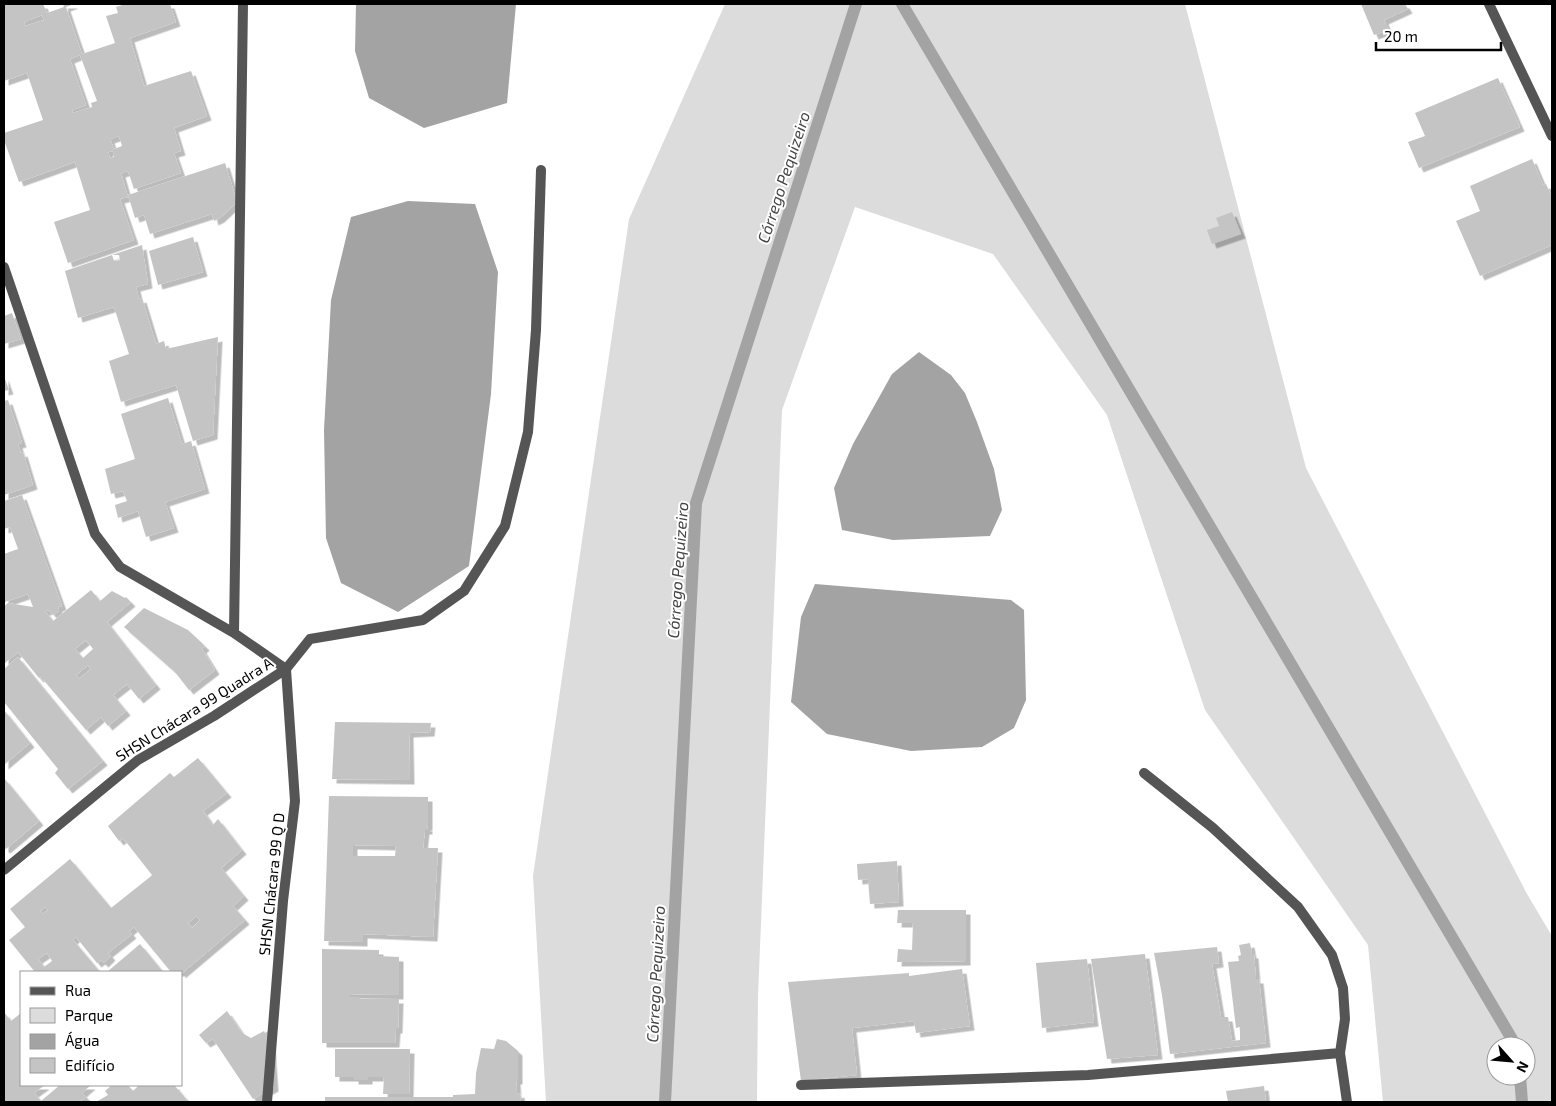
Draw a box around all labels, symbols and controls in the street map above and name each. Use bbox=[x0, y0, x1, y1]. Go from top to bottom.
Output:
scale bar bbox=[1376, 20, 1501, 52]
text: 20 m bbox=[1384, 27, 1418, 45]
water label: Córrego Pequizeiro bbox=[753, 109, 813, 245]
water label: Córrego Pequizeiro bbox=[663, 501, 691, 639]
street label: SHSN Chácara 99 Quadra A bbox=[112, 653, 277, 766]
street label: SHSN Chácara 99 Q D bbox=[255, 812, 288, 956]
water label: Córrego Pequizeiro bbox=[642, 905, 668, 1043]
legend bbox=[20, 971, 182, 1086]
text: Rua bbox=[65, 981, 91, 999]
text: Parque bbox=[65, 1006, 113, 1024]
text: Água bbox=[65, 1031, 100, 1049]
north arrow bbox=[1486, 1036, 1536, 1086]
text: Edifício bbox=[65, 1056, 115, 1074]
text: N bbox=[1513, 1059, 1533, 1075]

